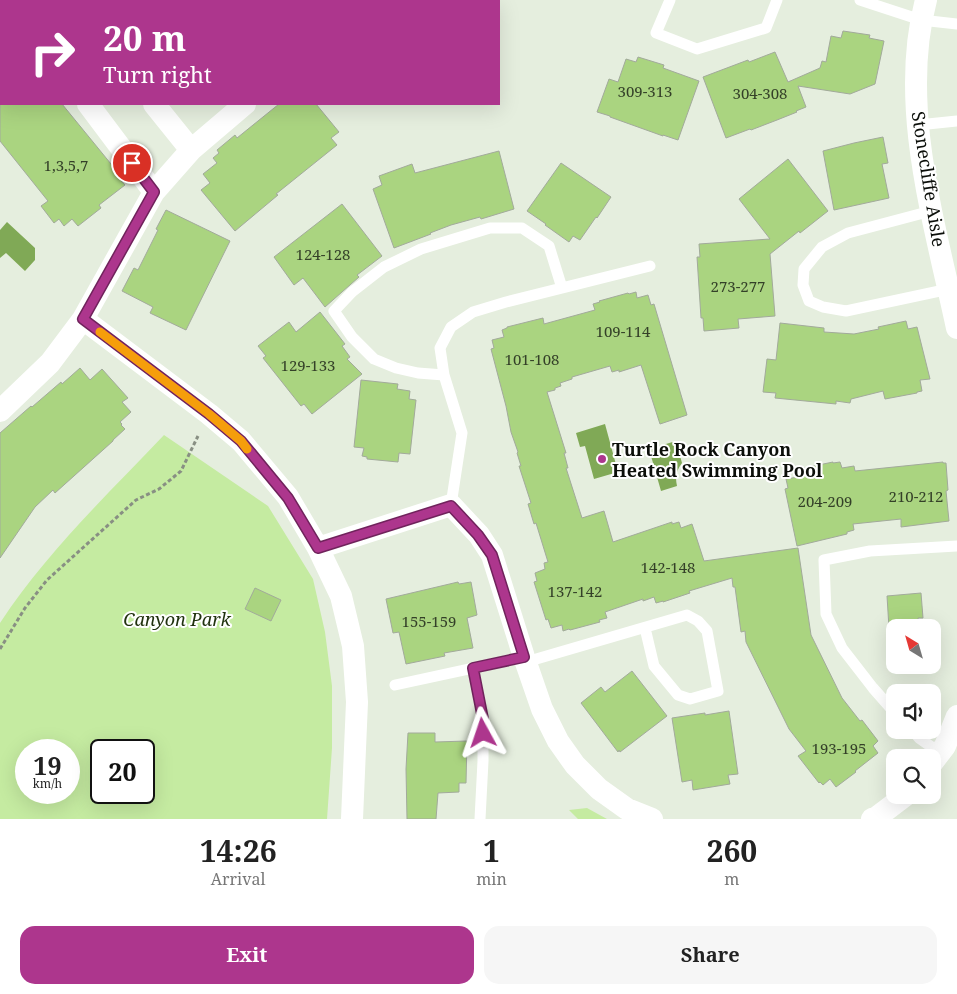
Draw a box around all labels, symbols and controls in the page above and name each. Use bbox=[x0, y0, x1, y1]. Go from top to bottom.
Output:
text: 20 m bbox=[103, 14, 186, 61]
icon: right bbox=[20, 20, 85, 85]
text: Turn right bbox=[103, 59, 212, 89]
house number: 309-313 bbox=[618, 81, 672, 101]
house number: 304-308 bbox=[733, 83, 787, 103]
street label: Stonecliffe Aisle bbox=[906, 110, 952, 248]
pin bbox=[111, 142, 153, 184]
icon: arrive bbox=[118, 149, 146, 177]
house number: 1,3,5,7 bbox=[44, 155, 88, 175]
house number: 124-128 bbox=[296, 244, 350, 264]
house number: 273-277 bbox=[711, 276, 765, 296]
house number: 109-114 bbox=[596, 321, 651, 341]
house number: 101-108 bbox=[505, 349, 559, 369]
house number: 129-133 bbox=[281, 355, 335, 375]
place label: Turtle Rock Canyon Heated Swimming Pool bbox=[612, 437, 823, 482]
marker: Turtle Rock Canyon Heated Swimming Pool bbox=[596, 453, 608, 465]
house number: 210-212 bbox=[889, 486, 943, 506]
house number: 204-209 bbox=[798, 491, 852, 511]
house number: 142-148 bbox=[641, 557, 695, 577]
house number: 137-142 bbox=[548, 581, 602, 601]
park label: Canyon Park bbox=[123, 607, 232, 631]
house number: 155-159 bbox=[402, 611, 456, 631]
north arrow bbox=[886, 619, 941, 674]
map controls bbox=[886, 619, 941, 804]
button: sound bbox=[886, 684, 941, 739]
position arrow bbox=[456, 706, 508, 758]
house number: 193-195 bbox=[812, 738, 866, 758]
speed limit sign: 20 bbox=[90, 739, 155, 804]
text: 19 bbox=[33, 748, 62, 782]
button: search bbox=[886, 749, 941, 804]
text: km/h bbox=[33, 775, 62, 792]
text: 14:26 bbox=[200, 830, 277, 871]
text: 1 bbox=[483, 830, 500, 871]
text: 260 bbox=[706, 830, 757, 871]
text: Arrival bbox=[211, 868, 265, 890]
text: min bbox=[476, 868, 507, 890]
text: m bbox=[724, 868, 739, 890]
button: Exit bbox=[20, 926, 474, 984]
button: Share bbox=[484, 926, 937, 984]

